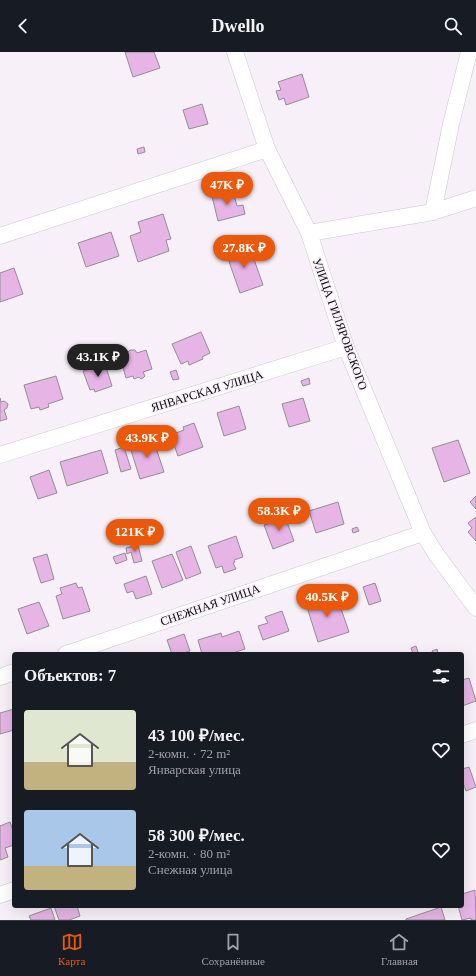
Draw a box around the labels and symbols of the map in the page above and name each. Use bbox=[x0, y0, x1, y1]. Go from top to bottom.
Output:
pin: 47K ₽ bbox=[199, 172, 255, 206]
pin: 27.8K ₽ bbox=[207, 235, 281, 269]
street label: УЛИЦА ГИЛЯРОВСКОГО bbox=[310, 256, 370, 392]
pin: 43.1K ₽ bbox=[61, 344, 135, 378]
street label: ЯНВАРСКАЯ УЛИЦА bbox=[149, 367, 265, 415]
pin: 43.9K ₽ bbox=[110, 425, 184, 459]
pin: 58.3K ₽ bbox=[242, 498, 316, 532]
pin: 121K ₽ bbox=[102, 519, 168, 553]
street label: СНЕЖНАЯ УЛИЦА bbox=[158, 581, 262, 629]
pin: 40.5K ₽ bbox=[290, 584, 364, 618]

